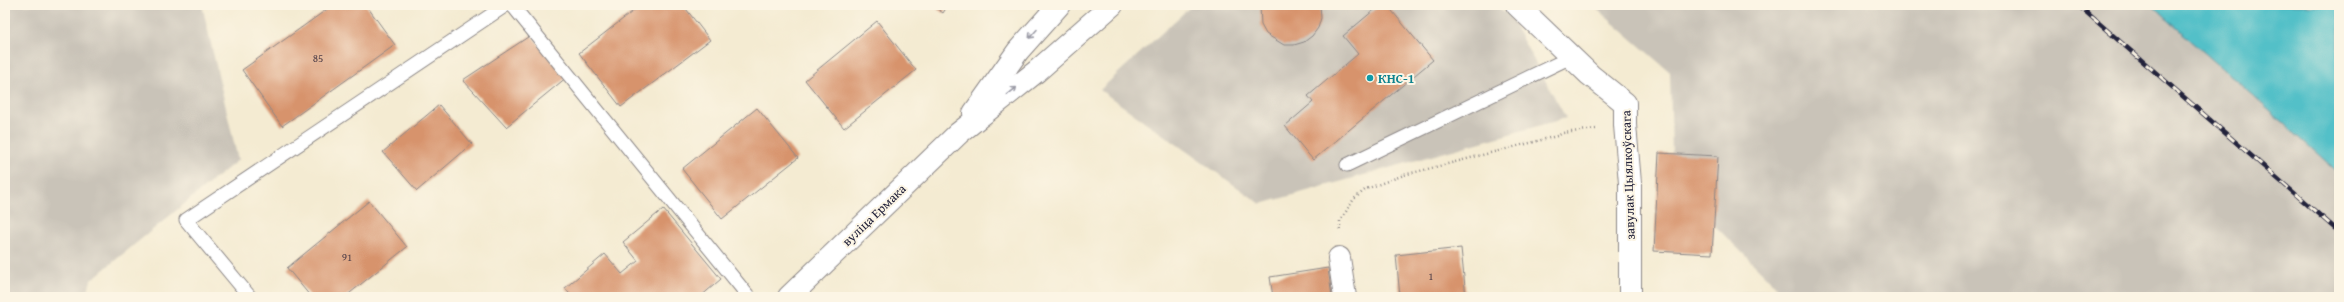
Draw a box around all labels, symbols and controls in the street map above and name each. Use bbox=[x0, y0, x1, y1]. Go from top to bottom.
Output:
one-way arrow bbox=[1028, 29, 1038, 39]
house number: 85 bbox=[313, 50, 323, 66]
place label: КНС-1 bbox=[1378, 69, 1415, 88]
marker: КНС-1 bbox=[1365, 73, 1375, 83]
one-way arrow bbox=[1006, 87, 1017, 96]
street label: завулак Цыялкоўскага bbox=[1616, 109, 1640, 240]
street label: вуліца Ермака bbox=[838, 179, 911, 250]
house number: 91 bbox=[342, 249, 352, 265]
house number: 1 bbox=[1428, 268, 1434, 284]

